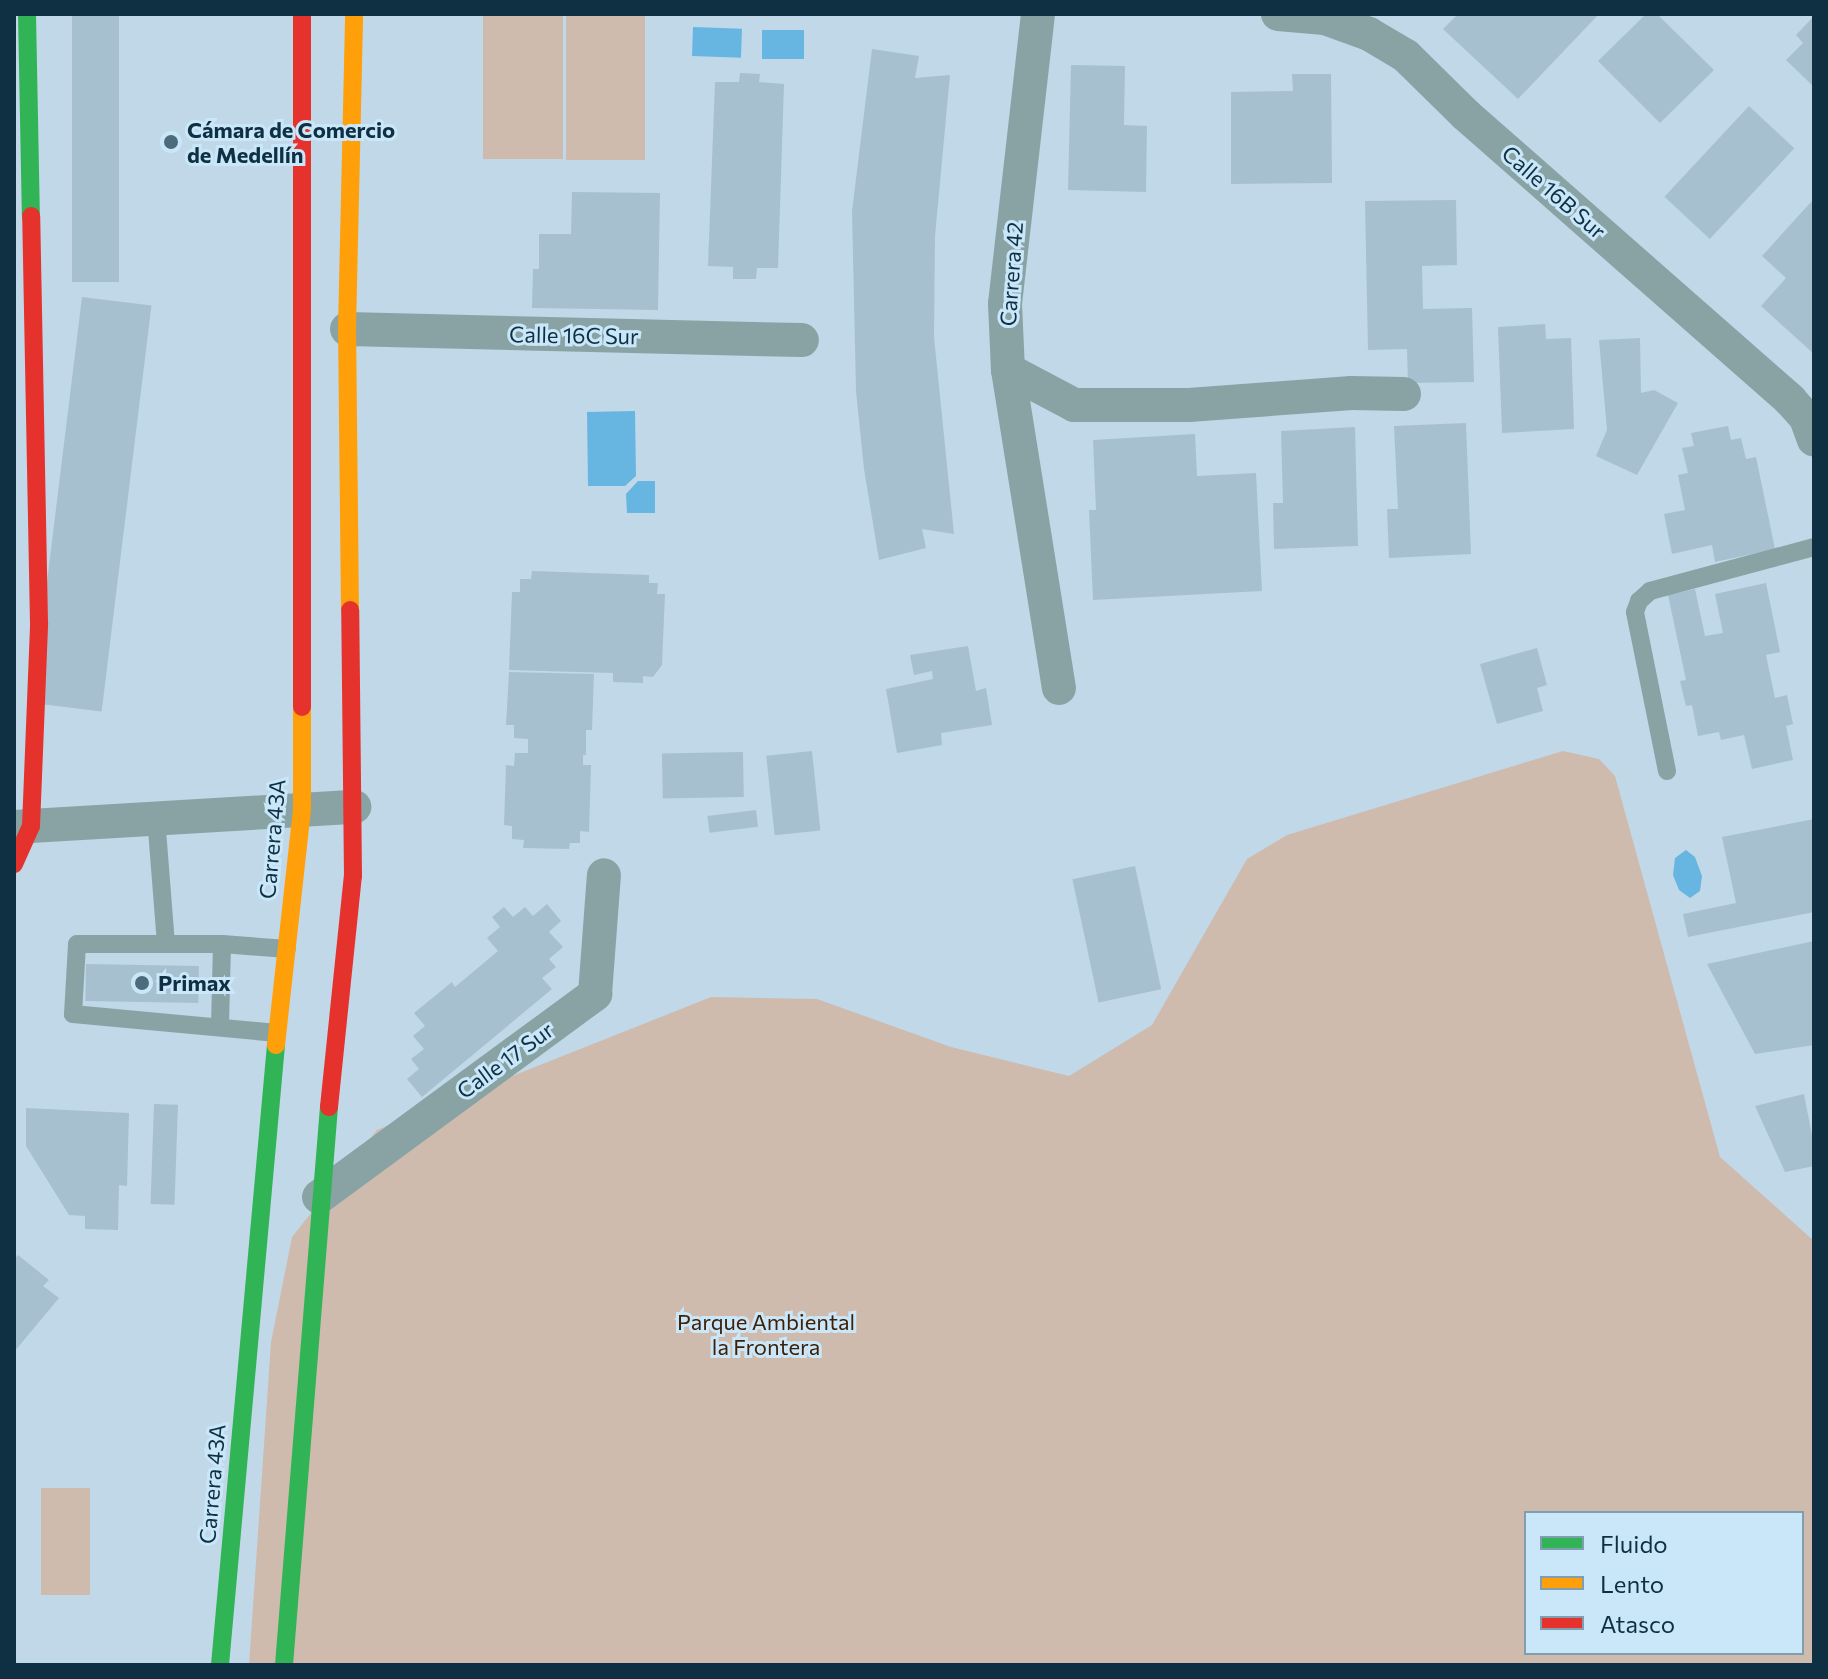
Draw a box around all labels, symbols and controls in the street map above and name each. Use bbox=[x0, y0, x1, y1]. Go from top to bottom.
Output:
place label: Cámara de Comercio de Medellín bbox=[187, 116, 395, 168]
marker: Cámara de Comercio de Medellín bbox=[162, 133, 180, 151]
street label: Calle 16B Sur bbox=[1497, 140, 1611, 244]
street label: Carrera 42 bbox=[994, 221, 1028, 327]
street label: Calle 16C Sur bbox=[509, 321, 639, 349]
street label: Carrera 43A bbox=[254, 778, 290, 900]
place label: Primax bbox=[158, 970, 231, 996]
marker: Primax bbox=[133, 974, 151, 992]
street label: Calle 17 Sur bbox=[452, 1016, 558, 1104]
park label: Parque Ambiental la Frontera bbox=[677, 1308, 855, 1360]
street label: Carrera 43A bbox=[194, 1423, 230, 1545]
legend bbox=[1524, 1511, 1804, 1655]
text: Fluido bbox=[1600, 1529, 1668, 1558]
text: Lento bbox=[1600, 1569, 1664, 1598]
text: Atasco bbox=[1600, 1609, 1675, 1638]

